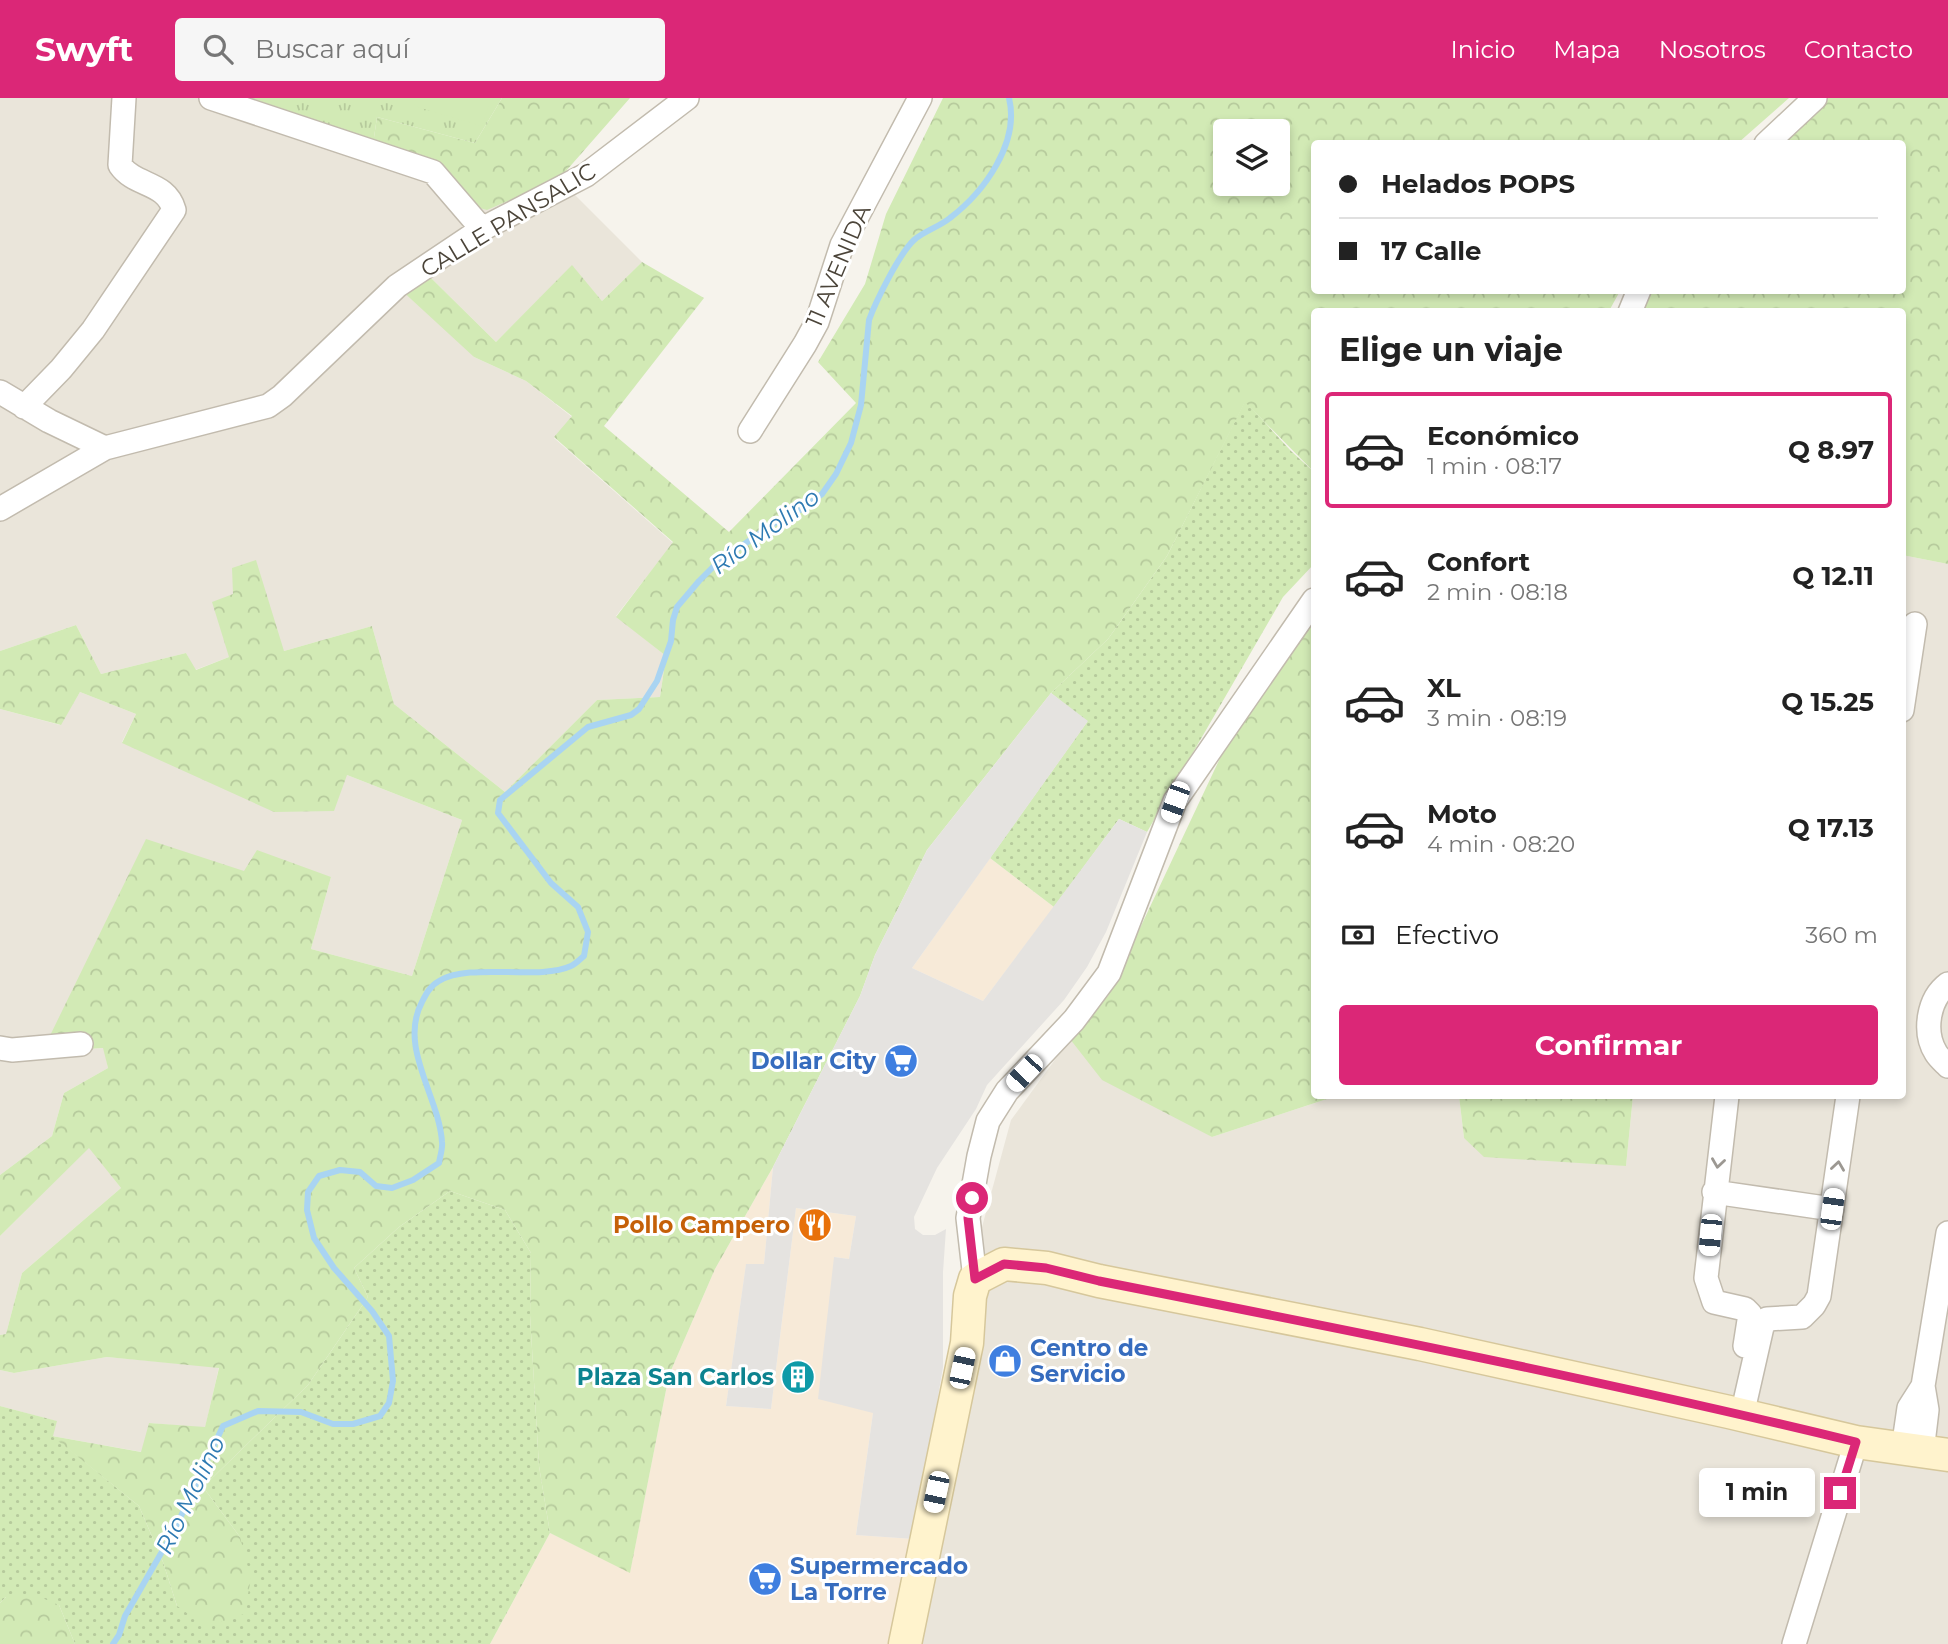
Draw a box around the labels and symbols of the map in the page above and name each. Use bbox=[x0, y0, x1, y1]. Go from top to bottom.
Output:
street label: CALLE PANSALIC bbox=[415, 157, 601, 283]
street label: 11 AVENIDA bbox=[800, 200, 877, 331]
water label: Río Molino bbox=[705, 482, 825, 580]
car bbox=[1158, 779, 1193, 825]
supermarket icon: Dollar City bbox=[882, 1042, 920, 1080]
place label: Dollar City bbox=[751, 1047, 876, 1075]
car bbox=[1002, 1050, 1047, 1096]
one-way arrow bbox=[1711, 1157, 1726, 1169]
one-way arrow bbox=[1831, 1160, 1846, 1172]
route start bbox=[956, 1182, 988, 1214]
car bbox=[1819, 1187, 1846, 1231]
restaurant icon: Pollo Campero bbox=[796, 1206, 834, 1244]
place label: Pollo Campero bbox=[613, 1211, 790, 1239]
car bbox=[1698, 1213, 1723, 1257]
place label: Centro de Servicio bbox=[1030, 1334, 1148, 1388]
shop icon: Centro de Servicio bbox=[986, 1342, 1024, 1380]
car bbox=[948, 1345, 977, 1391]
building icon: Plaza San Carlos bbox=[779, 1358, 817, 1396]
place label: Plaza San Carlos bbox=[577, 1363, 774, 1391]
water label: Río Molino bbox=[149, 1431, 231, 1559]
callout: 1 min bbox=[1700, 1468, 1815, 1518]
car bbox=[922, 1469, 951, 1515]
route end bbox=[1824, 1477, 1856, 1509]
place label: Supermercado La Torre bbox=[790, 1552, 968, 1606]
supermarket icon: Supermercado La Torre bbox=[746, 1560, 784, 1598]

